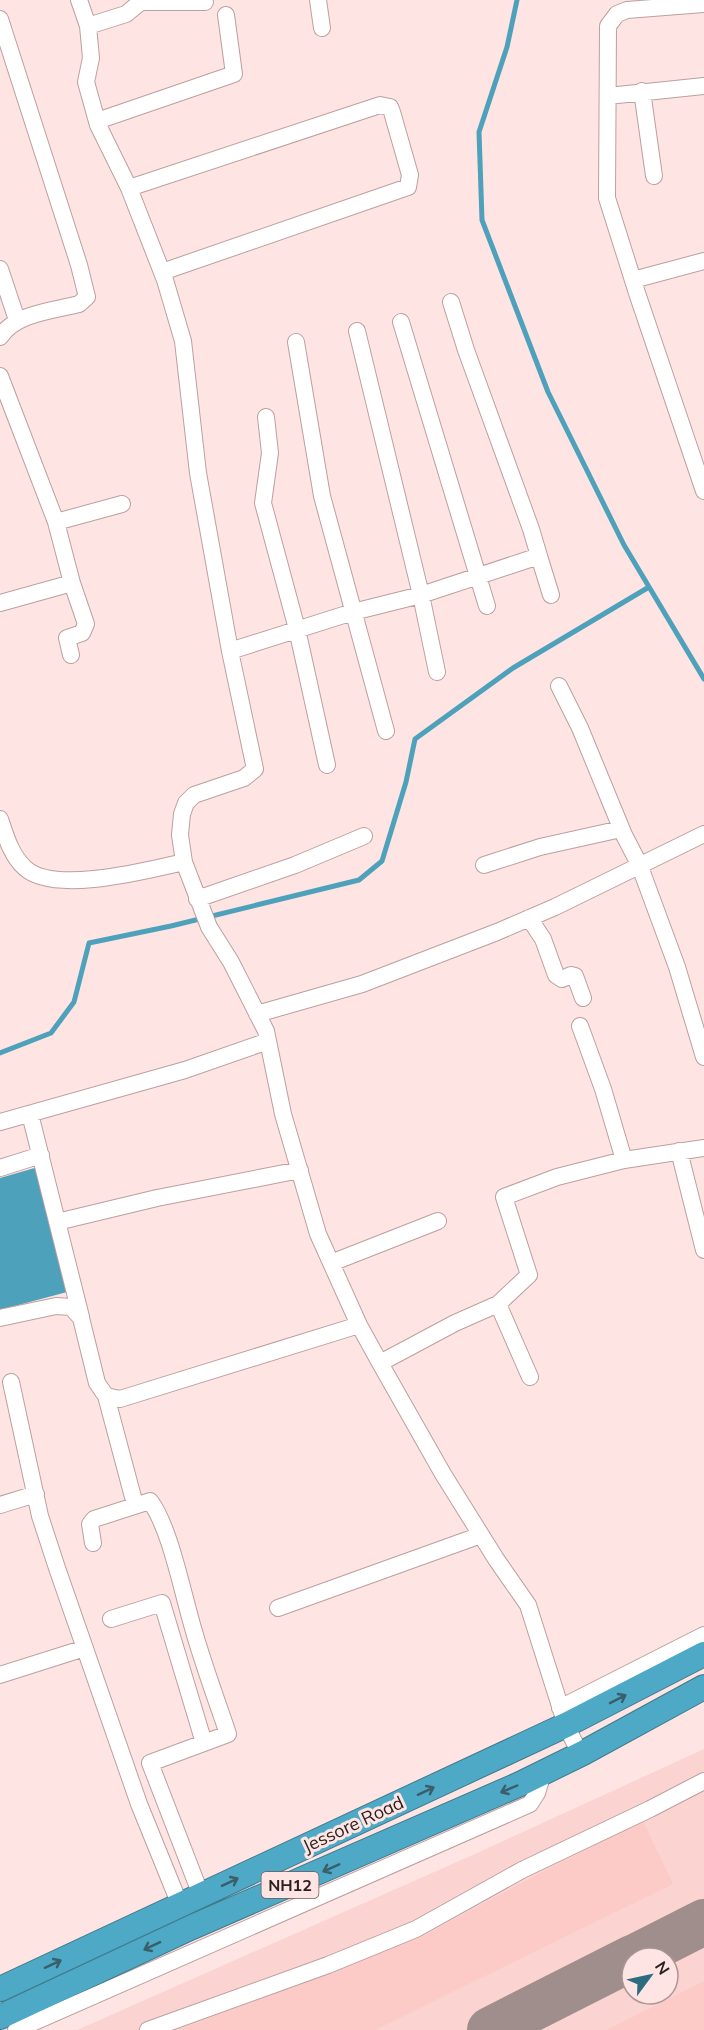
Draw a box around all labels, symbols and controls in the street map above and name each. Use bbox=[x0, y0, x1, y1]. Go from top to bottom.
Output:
one-way arrow bbox=[609, 1693, 626, 1705]
one-way arrow bbox=[416, 1784, 434, 1796]
one-way arrow bbox=[500, 1784, 519, 1795]
street label: Jessore Road bbox=[299, 1791, 407, 1857]
one-way arrow bbox=[322, 1862, 340, 1874]
road number: NH12 bbox=[262, 1872, 318, 1898]
one-way arrow bbox=[220, 1876, 238, 1887]
one-way arrow bbox=[144, 1941, 162, 1952]
north arrow bbox=[620, 1946, 680, 2006]
text: N bbox=[651, 1957, 674, 1978]
one-way arrow bbox=[44, 1958, 62, 1970]

